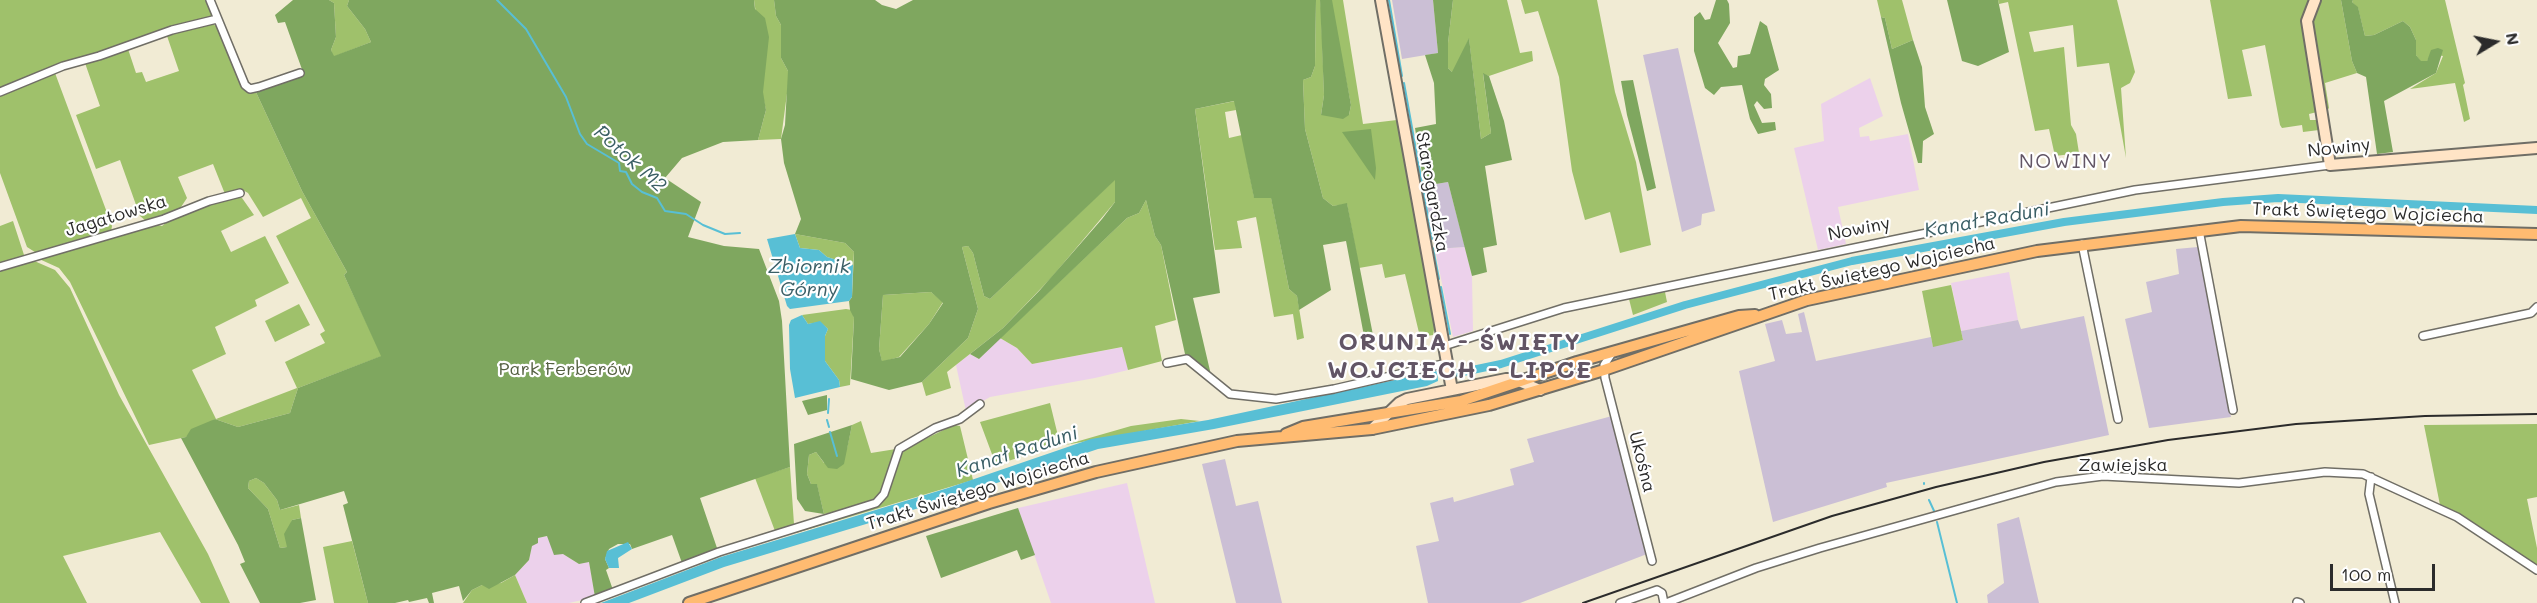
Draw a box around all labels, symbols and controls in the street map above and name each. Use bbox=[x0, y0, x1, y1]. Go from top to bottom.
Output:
north arrow bbox=[2465, 12, 2525, 72]
text: N bbox=[2502, 31, 2525, 47]
water label: Potok M2 bbox=[589, 120, 671, 198]
street label: Starogardzka bbox=[1411, 130, 1453, 254]
street label: Nowiny bbox=[2307, 134, 2371, 162]
district label: NOWINY bbox=[2019, 150, 2113, 174]
street label: Jagatowska bbox=[63, 190, 169, 242]
water label: Kanał Raduni bbox=[1922, 197, 2052, 243]
street label: Trakt Świętego Wojciecha bbox=[2252, 198, 2484, 228]
street label: Nowiny bbox=[1826, 212, 1892, 246]
street label: Trakt Świętego Wojciecha bbox=[1767, 232, 1997, 306]
water label: Zbiornik Górny bbox=[768, 255, 850, 302]
district label: ORUNIA - ŚWIĘTY WOJCIECH - LIPCE bbox=[1327, 329, 1593, 385]
park label: Park Ferberów bbox=[498, 358, 632, 380]
water label: Kanał Raduni bbox=[953, 421, 1081, 483]
street label: Ukośna bbox=[1624, 429, 1660, 495]
street label: Trakt Świętego Wojciecha bbox=[864, 447, 1092, 535]
street label: Zawiejska bbox=[2078, 454, 2168, 476]
scale bar bbox=[2333, 552, 2438, 590]
text: 100 m bbox=[2341, 562, 2391, 586]

